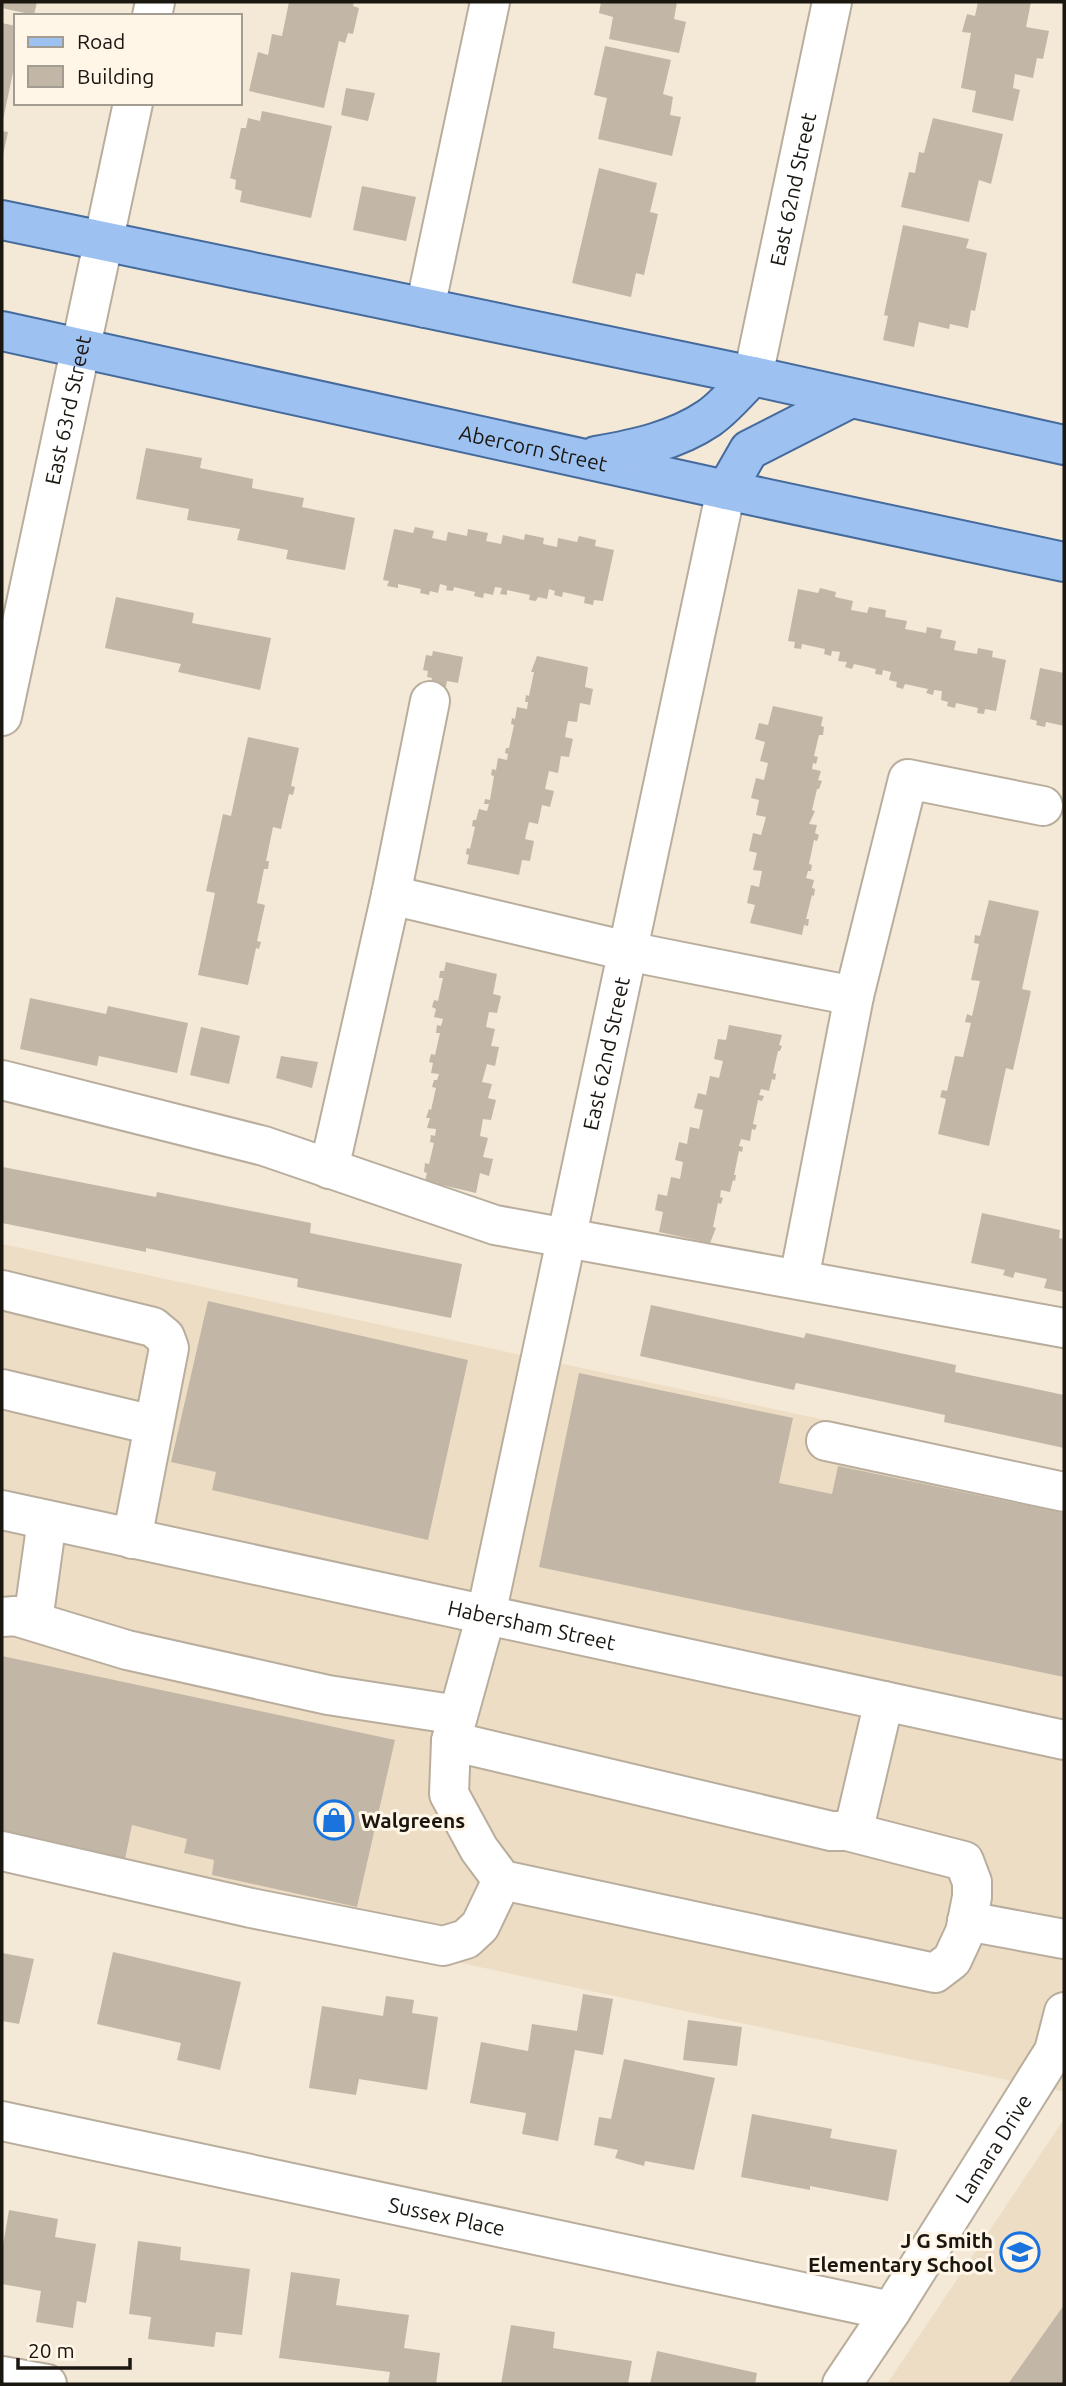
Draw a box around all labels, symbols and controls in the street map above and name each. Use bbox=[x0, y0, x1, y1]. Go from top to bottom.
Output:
legend bbox=[14, 14, 242, 105]
text: Road bbox=[77, 29, 125, 53]
text: Building bbox=[77, 64, 154, 88]
street label: East 62nd Street bbox=[765, 110, 820, 268]
street label: East 63rd Street bbox=[40, 333, 95, 487]
street label: Abercorn Street bbox=[457, 420, 610, 476]
street label: East 62nd Street bbox=[578, 974, 634, 1132]
street label: Habersham Street bbox=[446, 1595, 618, 1655]
shop icon: Walgreens bbox=[313, 1799, 355, 1841]
place label: Walgreens bbox=[361, 1808, 465, 1832]
street label: Lamara Drive bbox=[950, 2089, 1036, 2207]
street label: Sussex Place bbox=[387, 2192, 507, 2240]
place label: J G Smith Elementary School bbox=[808, 2228, 993, 2276]
school or university icon: J G Smith Elementary School bbox=[999, 2231, 1041, 2273]
scale bar bbox=[18, 2326, 130, 2370]
text: 20 m bbox=[28, 2338, 75, 2362]

